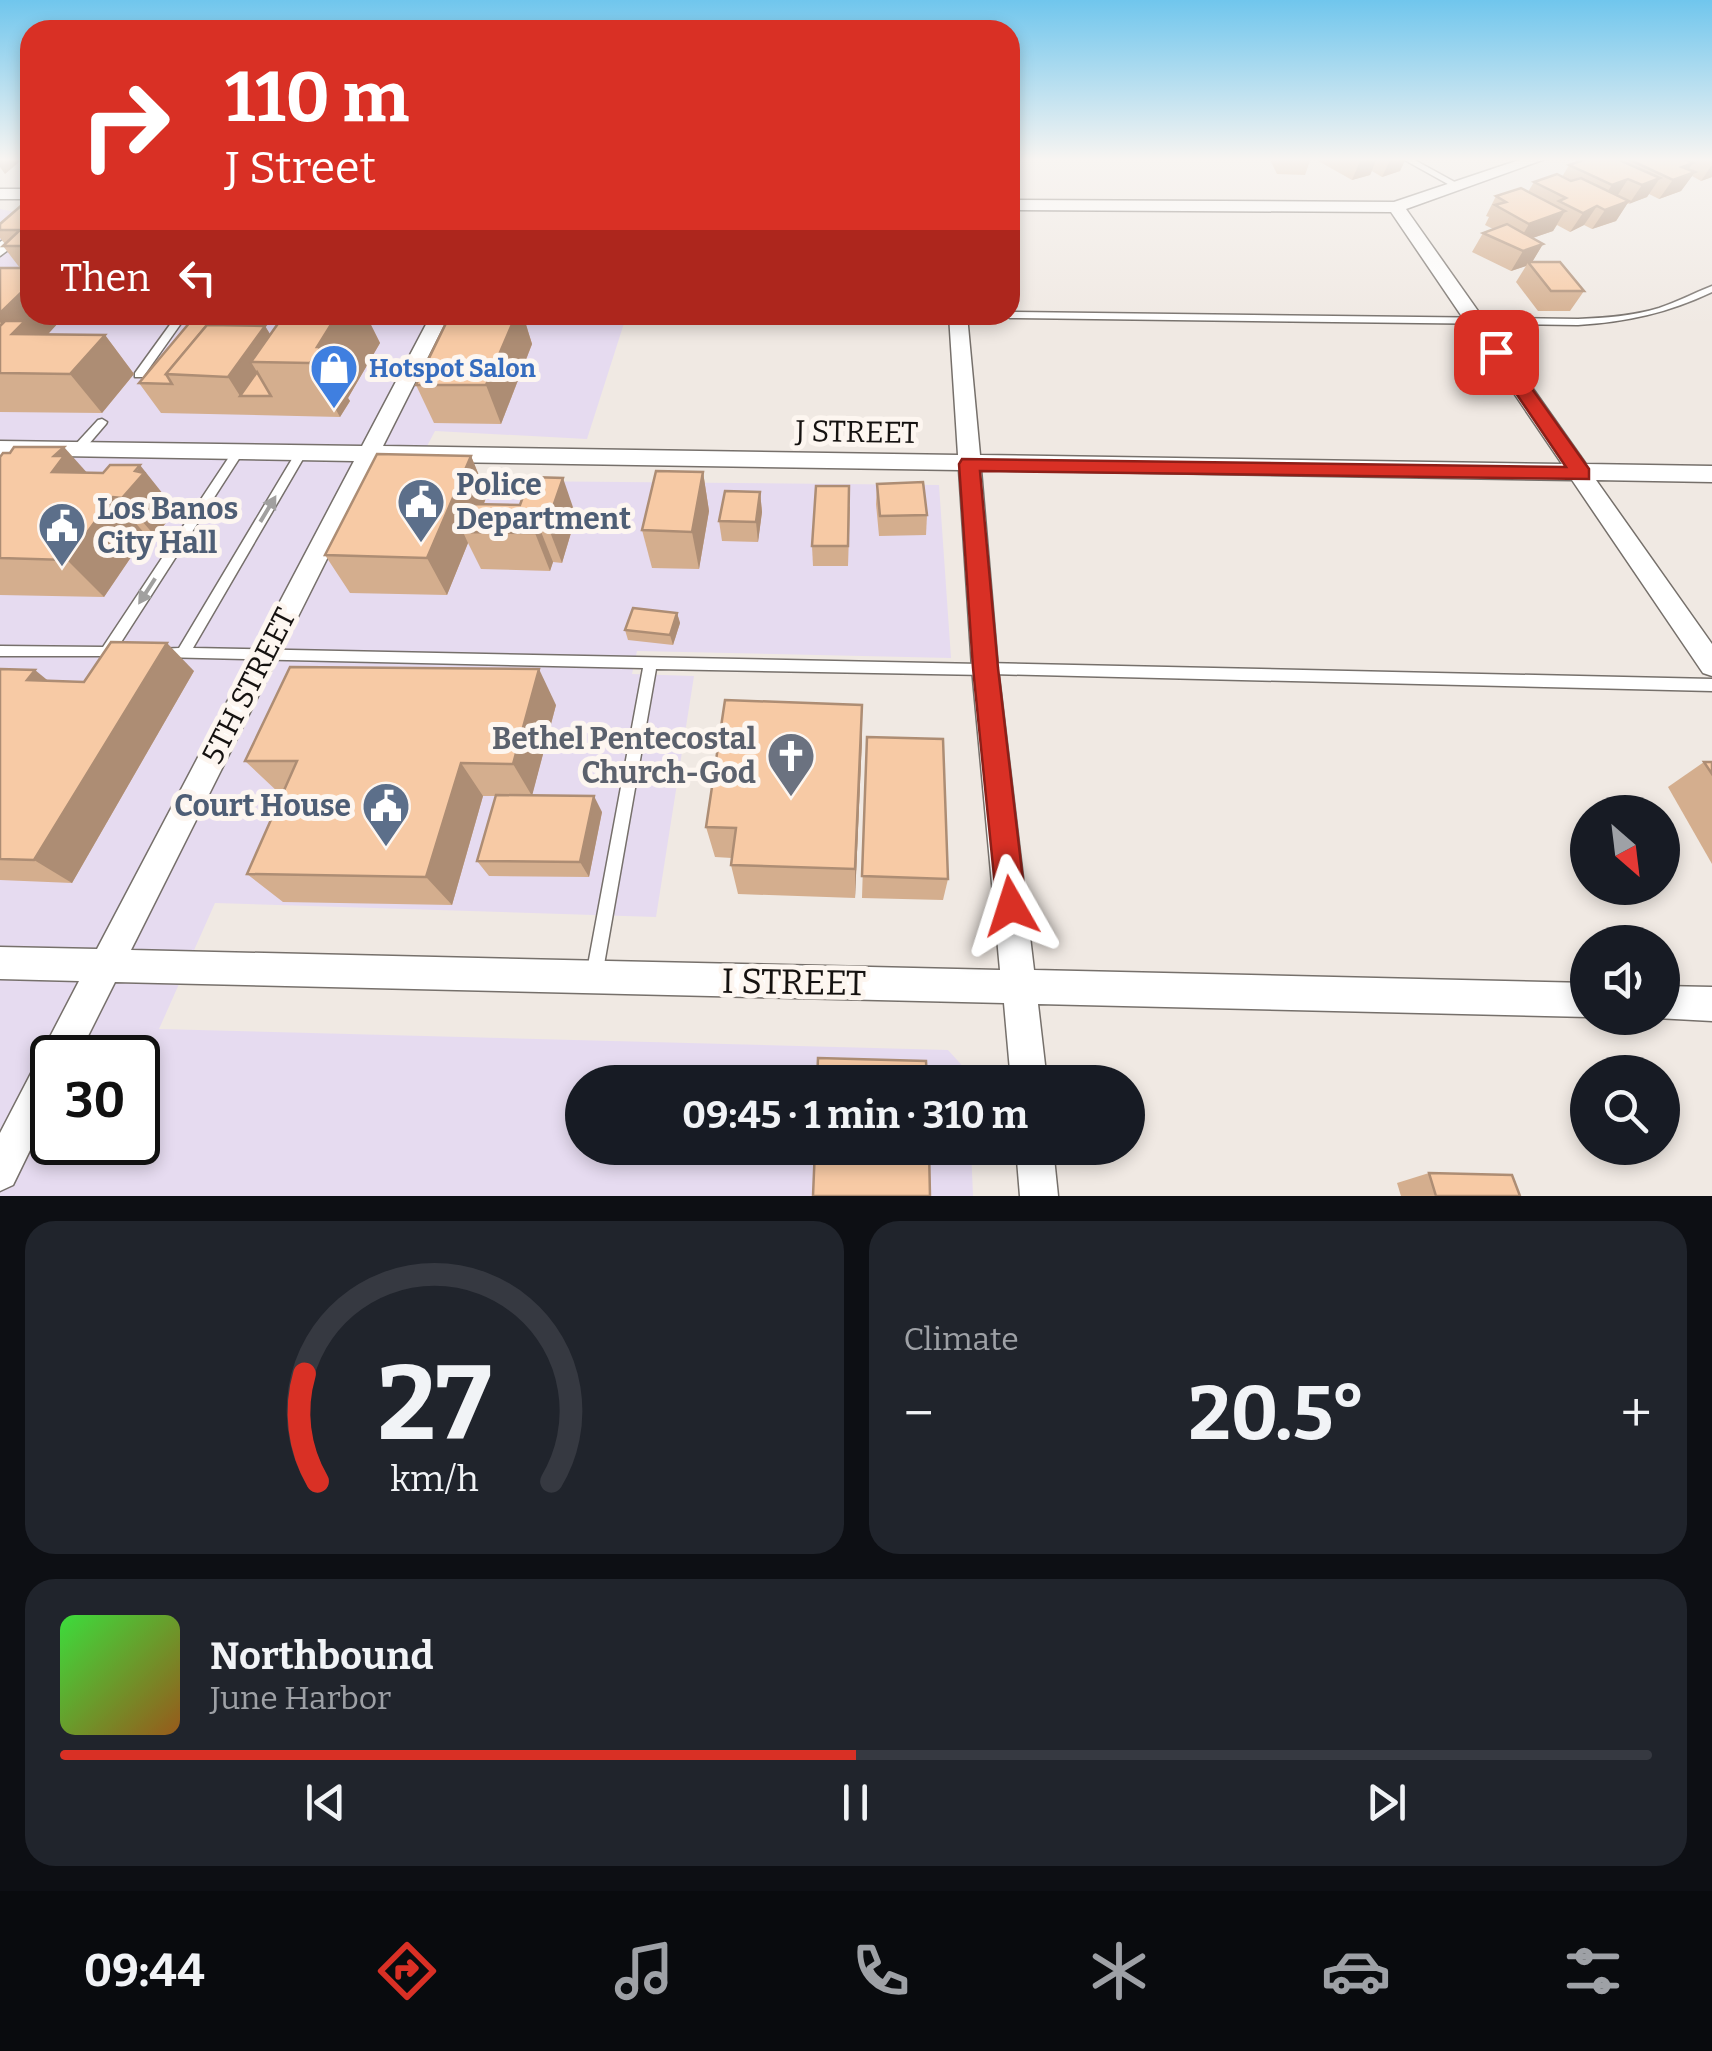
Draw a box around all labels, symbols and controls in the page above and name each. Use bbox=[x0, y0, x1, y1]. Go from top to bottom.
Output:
text: 110 m bbox=[225, 56, 409, 140]
icon: right bbox=[60, 60, 190, 190]
text: J Street bbox=[225, 141, 376, 195]
icon: left bbox=[170, 250, 225, 305]
text: Then bbox=[60, 255, 150, 301]
pin bbox=[1454, 310, 1539, 395]
icon: arrive bbox=[1469, 325, 1524, 380]
shop icon: Hotspot Salon bbox=[308, 342, 360, 410]
place label: Hotspot Salon bbox=[369, 354, 536, 384]
street label: J STREET bbox=[794, 413, 919, 451]
place label: Police Department bbox=[456, 467, 631, 537]
public building icon: Police Department bbox=[395, 476, 447, 544]
place label: Los Banos City Hall bbox=[97, 491, 238, 561]
one-way arrow bbox=[259, 495, 276, 523]
public building icon: Los Banos City Hall bbox=[36, 500, 88, 568]
one-way arrow bbox=[138, 578, 157, 605]
street label: 5TH STREET bbox=[194, 602, 304, 770]
place label: Bethel Pentecostal Church-God bbox=[492, 721, 756, 791]
church icon: Bethel Pentecostal Church-God bbox=[765, 730, 817, 798]
public building icon: Court House bbox=[360, 780, 412, 848]
place label: Court House bbox=[174, 788, 351, 824]
north arrow bbox=[1570, 795, 1680, 905]
map controls bbox=[1570, 795, 1680, 1165]
position arrow bbox=[959, 854, 1063, 958]
button: sound bbox=[1570, 925, 1680, 1035]
street label: I STREET bbox=[721, 960, 867, 1004]
speed limit sign: 30 bbox=[30, 1035, 160, 1165]
button: search bbox=[1570, 1055, 1680, 1165]
text: 09:45 · 1 min · 310 m bbox=[682, 1092, 1028, 1138]
text: Climate bbox=[904, 1320, 1019, 1358]
text: 27 bbox=[377, 1342, 491, 1467]
text: 20.5° bbox=[1189, 1369, 1366, 1459]
text: − bbox=[904, 1381, 934, 1447]
text: + bbox=[1621, 1381, 1652, 1447]
text: km/h bbox=[390, 1458, 478, 1500]
text: Northbound bbox=[210, 1633, 433, 1679]
text: June Harbor bbox=[210, 1679, 391, 1717]
icon: previous bbox=[298, 1775, 353, 1830]
icon: pause bbox=[828, 1775, 883, 1830]
icon: next bbox=[1359, 1775, 1414, 1830]
icon: directions bbox=[372, 1936, 442, 2006]
icon: music bbox=[609, 1936, 679, 2006]
icon: phone bbox=[846, 1936, 916, 2006]
icon: climate bbox=[1084, 1936, 1154, 2006]
icon: car bbox=[1321, 1936, 1391, 2006]
icon: filters bbox=[1558, 1936, 1628, 2006]
text: 09:44 bbox=[84, 1944, 205, 1998]

